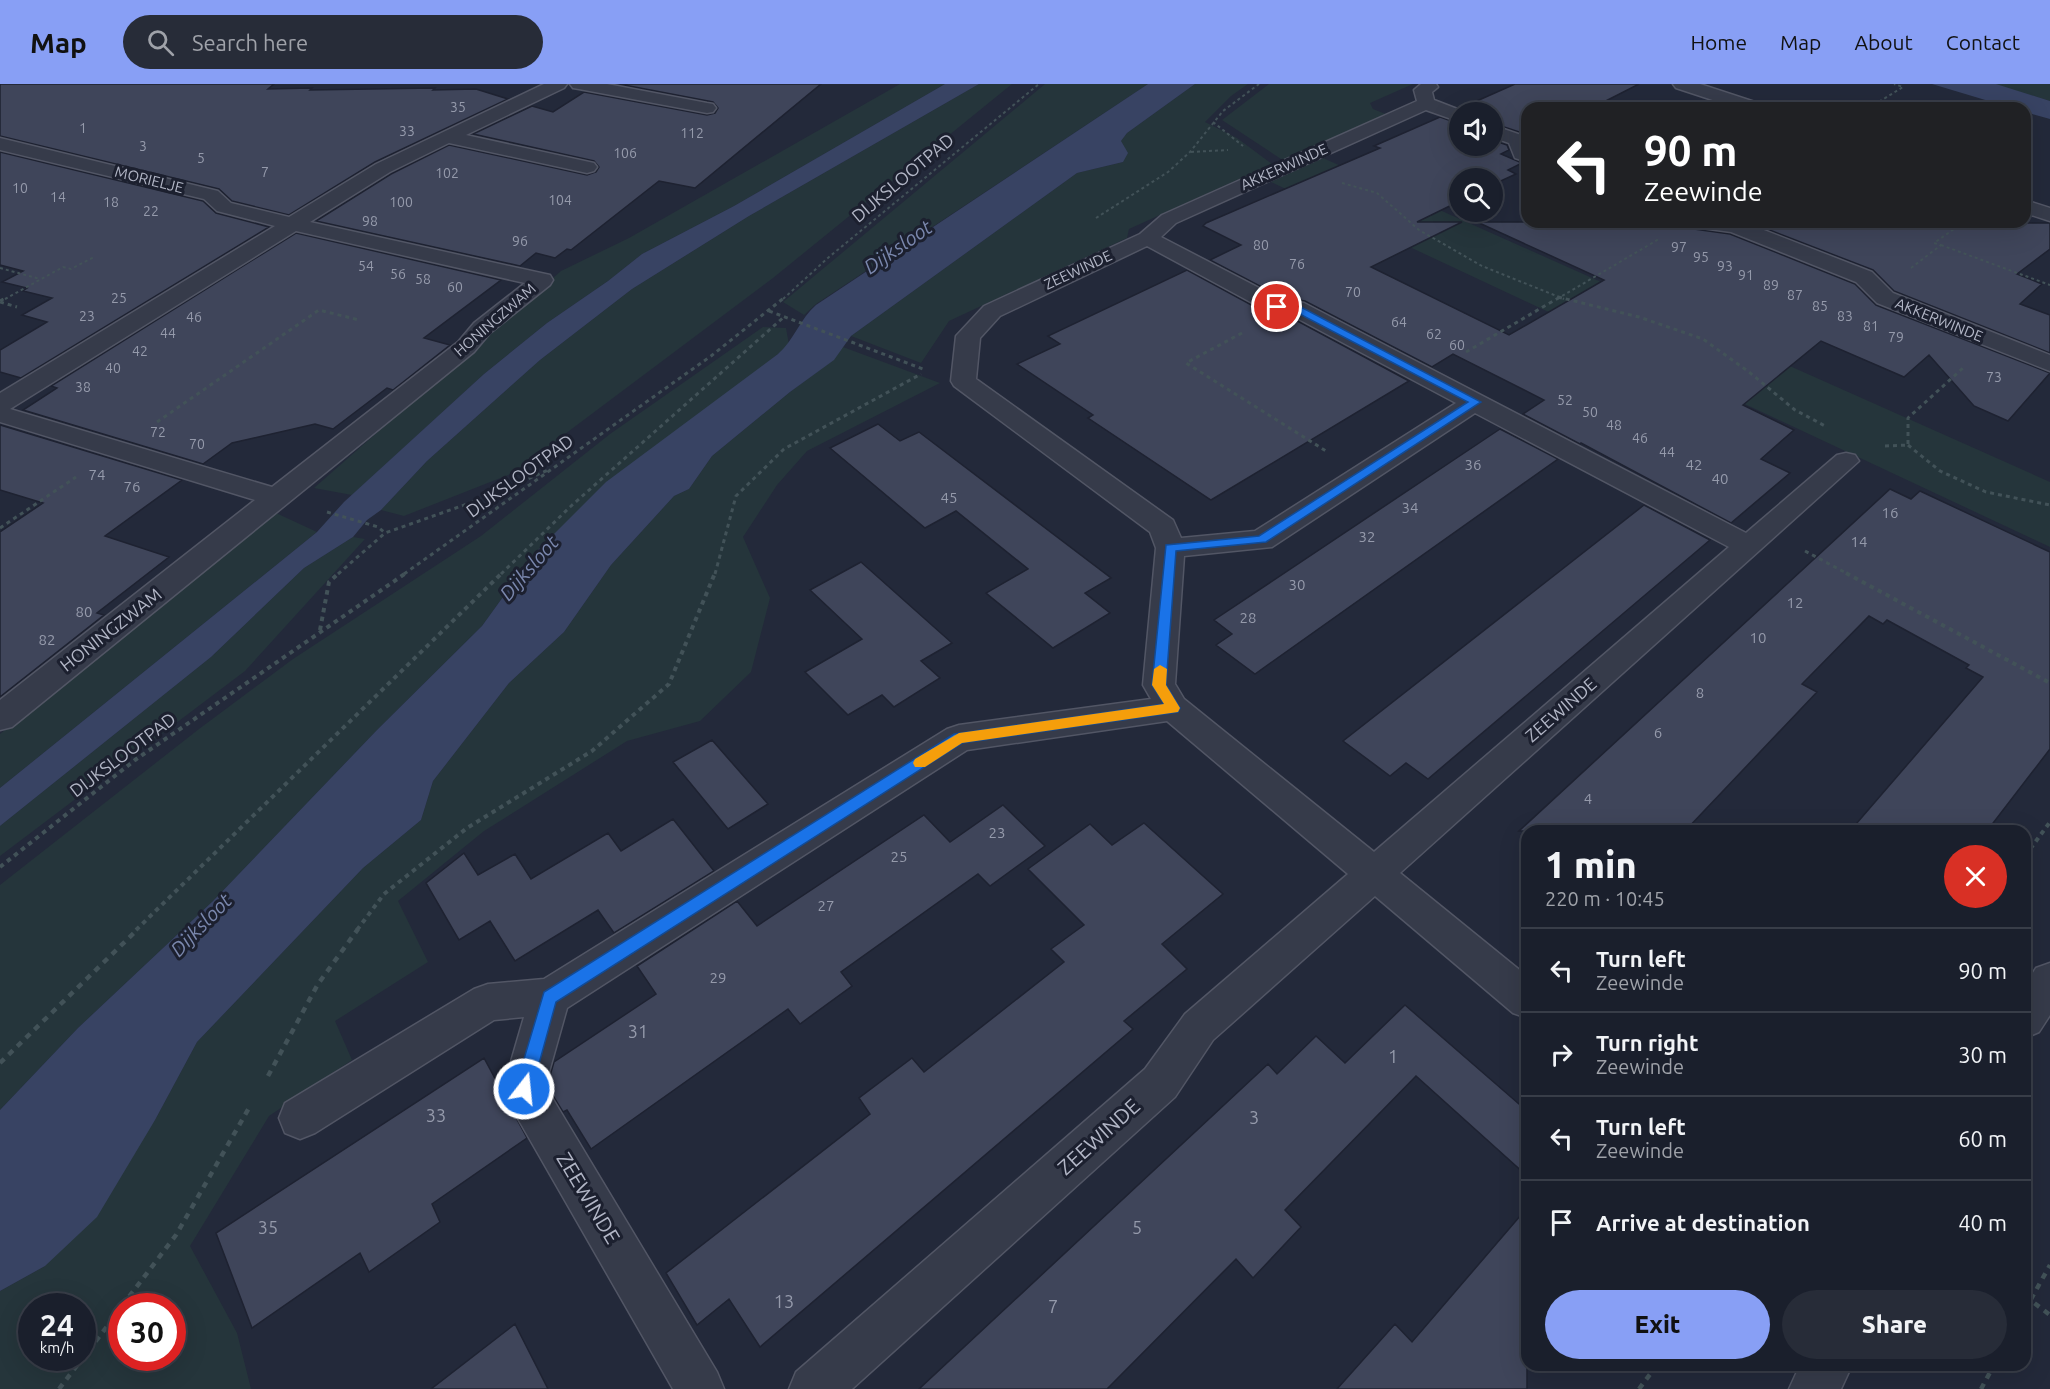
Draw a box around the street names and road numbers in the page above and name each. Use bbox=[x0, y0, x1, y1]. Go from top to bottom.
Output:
street label: DIJKSLOOTPAD bbox=[847, 129, 958, 226]
street label: AKKERWINDE bbox=[1238, 140, 1330, 193]
street label: MORIELJE bbox=[113, 163, 185, 196]
street label: ZEEWINDE bbox=[1041, 246, 1114, 293]
street label: HONINGZWAM bbox=[450, 280, 539, 360]
street label: AKKERWINDE bbox=[1893, 294, 1986, 345]
street label: DIJKSLOOTPAD bbox=[462, 430, 577, 521]
street label: HONINGZWAM bbox=[56, 584, 165, 675]
street label: ZEEWINDE bbox=[1521, 673, 1600, 745]
street label: DIJKSLOOTPAD bbox=[66, 708, 179, 800]
street label: ZEEWINDE bbox=[1052, 1093, 1144, 1179]
street label: ZEEWINDE bbox=[552, 1148, 625, 1247]

